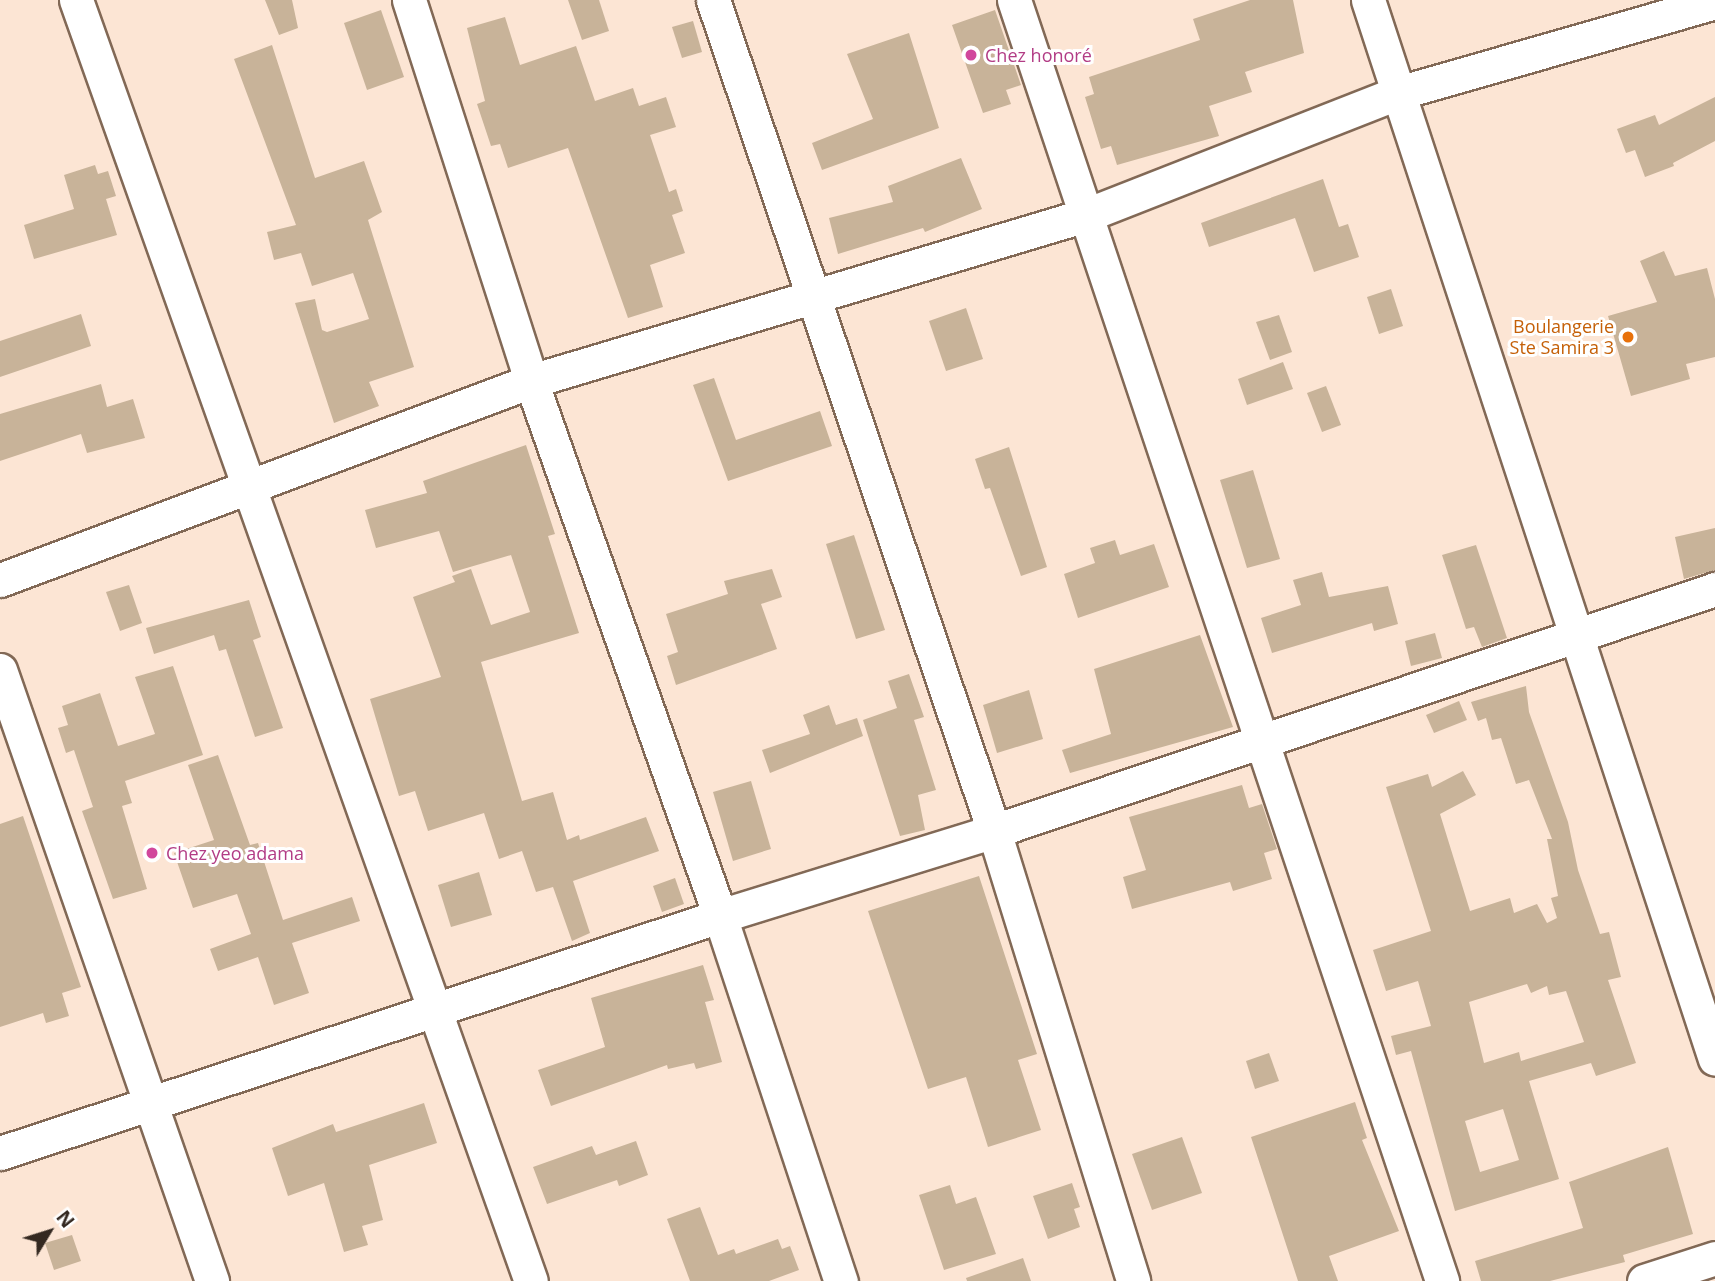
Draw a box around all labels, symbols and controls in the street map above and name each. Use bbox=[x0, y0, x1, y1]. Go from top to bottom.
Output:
place label: Chez honoré bbox=[985, 44, 1092, 66]
marker: Chez honoré bbox=[963, 47, 979, 63]
place label: Boulangerie Ste Samira 3 bbox=[1510, 316, 1614, 358]
marker: Boulangerie Ste Samira 3 bbox=[1620, 329, 1636, 345]
place label: Chez yeo adama bbox=[166, 842, 304, 864]
marker: Chez yeo adama bbox=[144, 845, 160, 861]
north arrow bbox=[14, 1197, 84, 1267]
text: N bbox=[51, 1205, 81, 1233]

